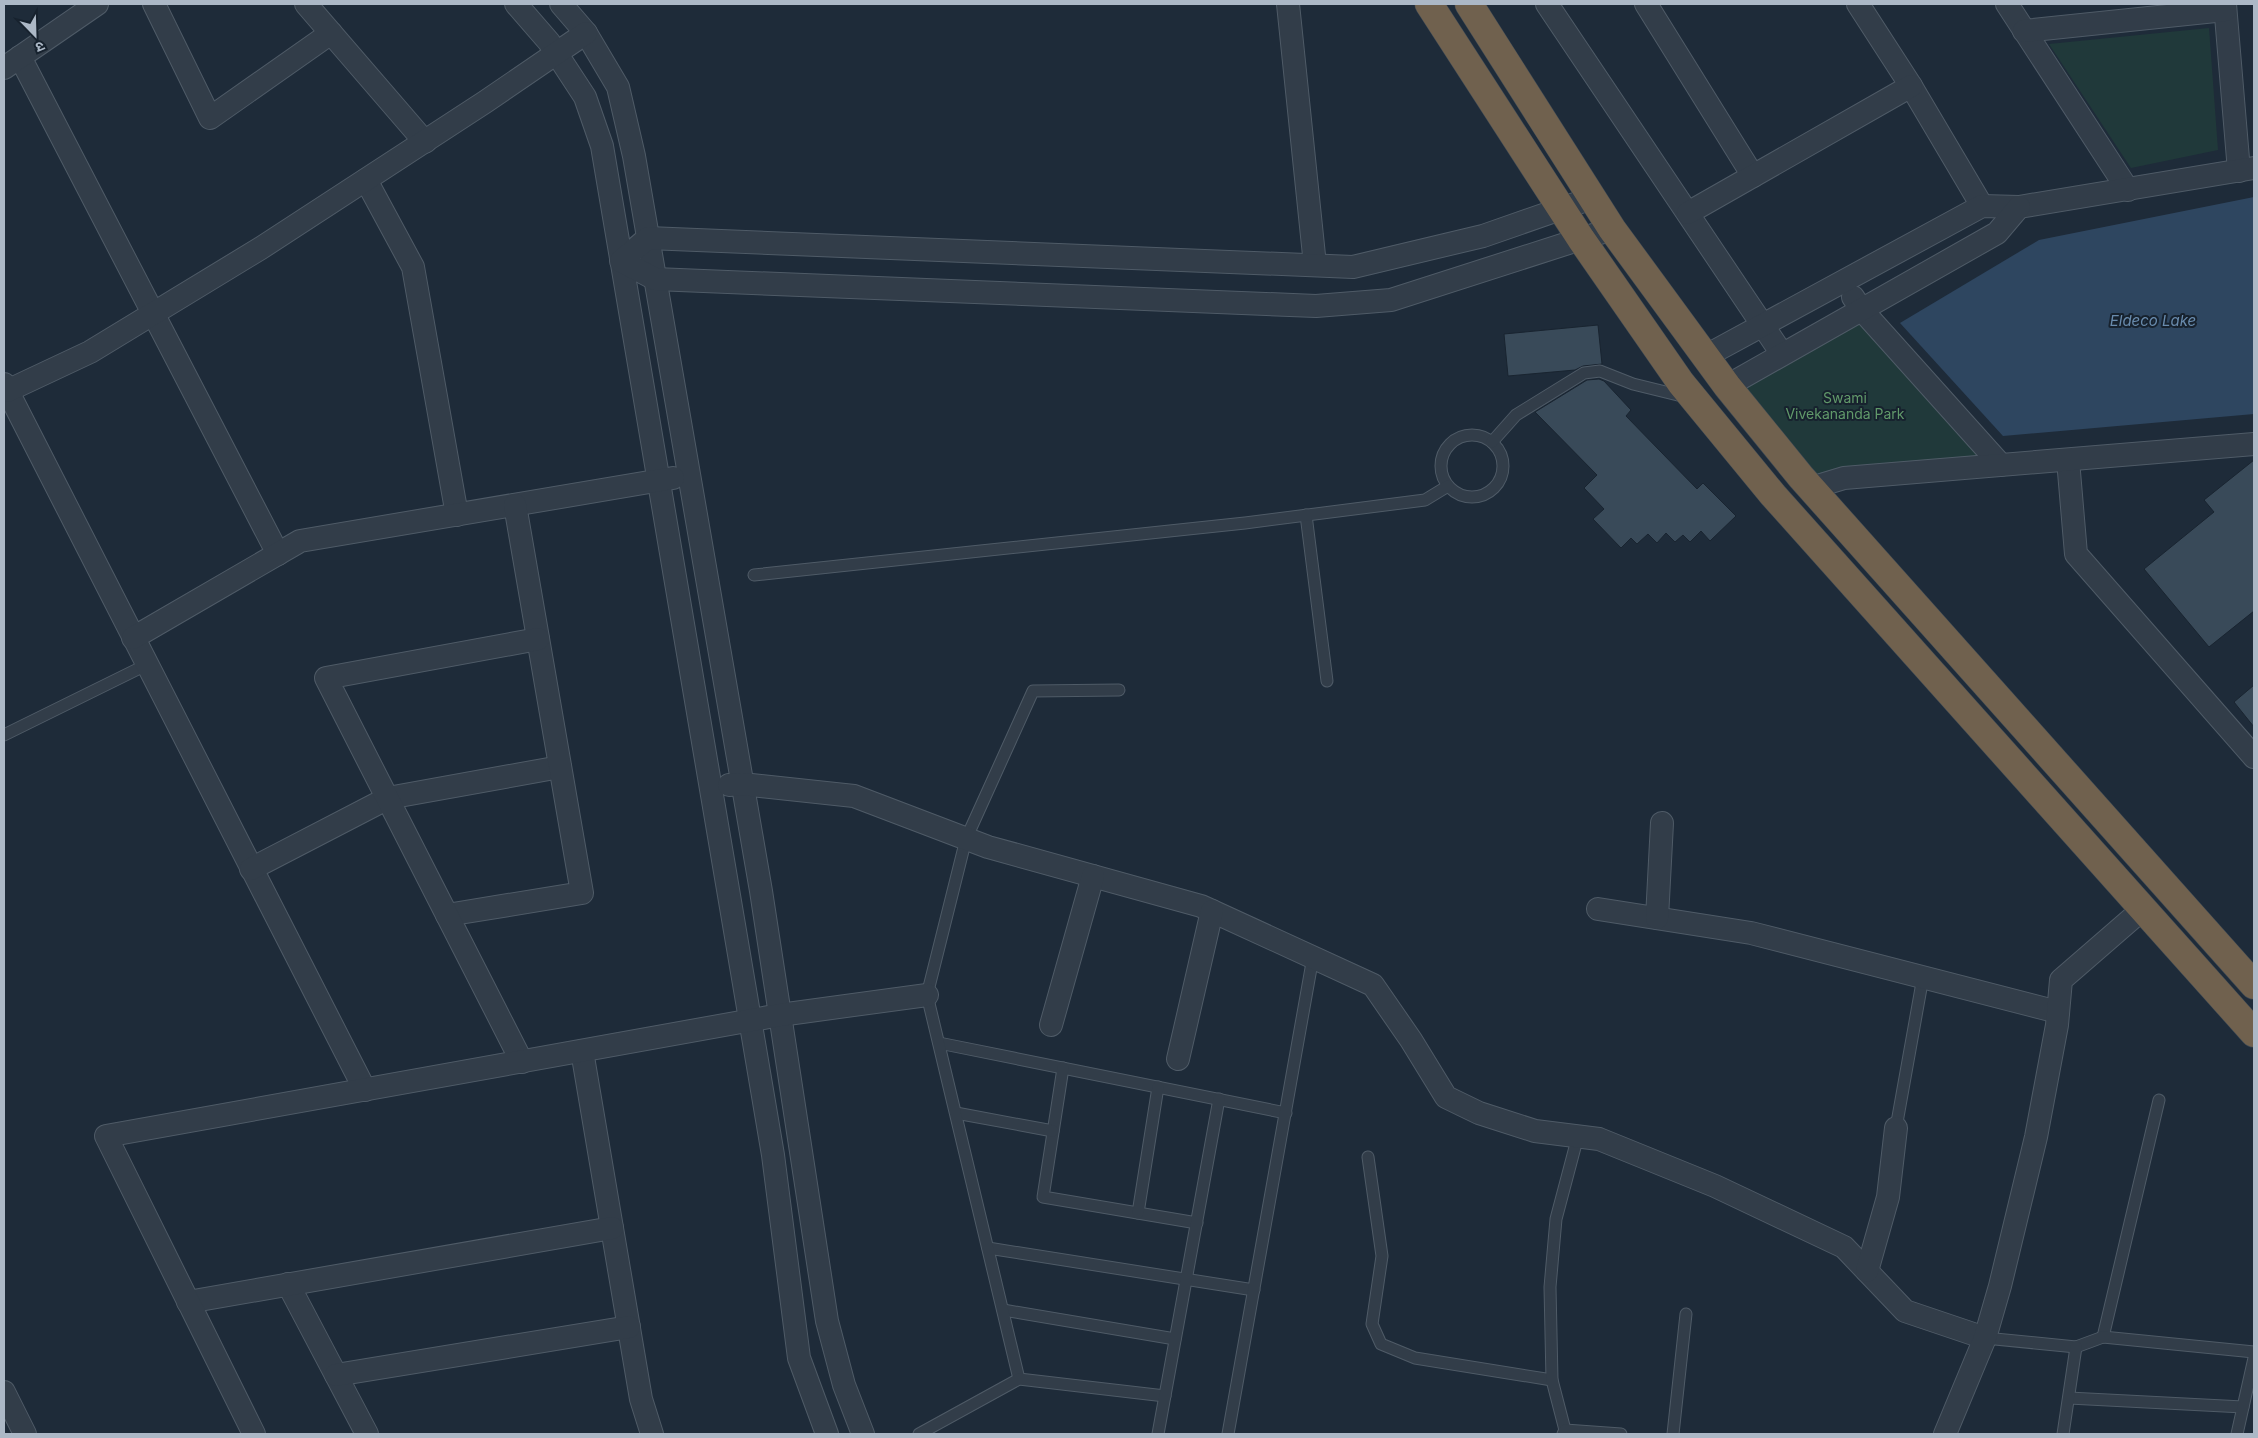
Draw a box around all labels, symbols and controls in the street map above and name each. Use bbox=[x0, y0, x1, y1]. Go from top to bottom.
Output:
north arrow bbox=[10, 10, 60, 60]
text: उ bbox=[32, 38, 47, 57]
water label: Eldeco Lake bbox=[2110, 311, 2196, 330]
park label: Swami Vivekananda Park bbox=[1785, 389, 1905, 422]

